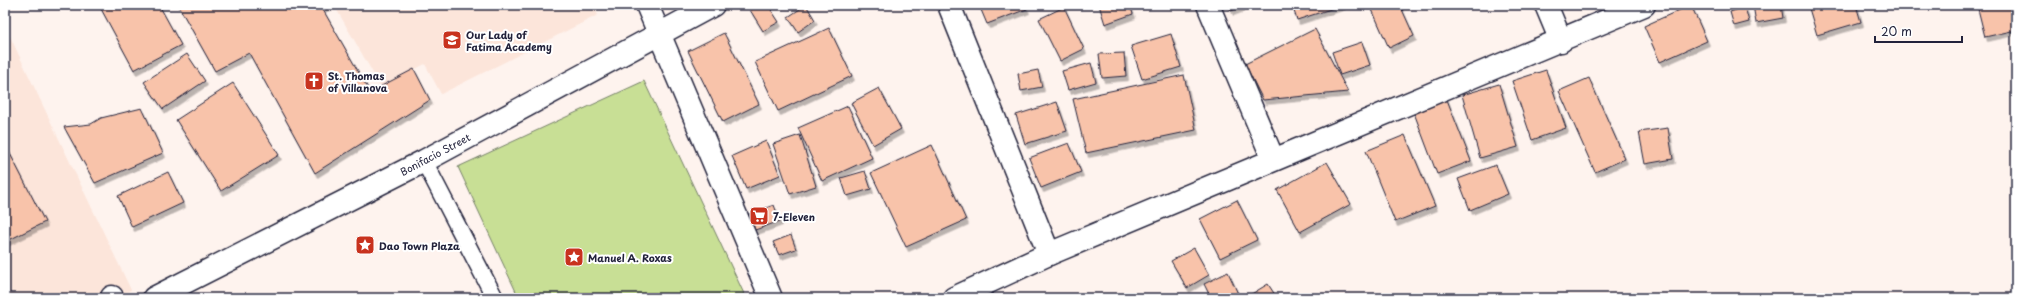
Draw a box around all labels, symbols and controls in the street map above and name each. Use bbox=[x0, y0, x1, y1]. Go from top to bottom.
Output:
scale bar bbox=[1875, 18, 1962, 44]
text: 20 m bbox=[1881, 22, 1912, 40]
place label: Our Lady of Fatima Academy bbox=[466, 27, 552, 54]
school or university icon: Our Lady of Fatima Academy bbox=[441, 29, 463, 51]
place label: St. Thomas of Villanova bbox=[328, 68, 388, 95]
church icon: St. Thomas of Villanova bbox=[303, 70, 325, 92]
street label: Bonifacio Street bbox=[397, 129, 473, 179]
supermarket icon: 7-Eleven bbox=[748, 205, 770, 227]
place label: 7-Eleven bbox=[773, 209, 815, 224]
place icon: Dao Town Plaza bbox=[354, 234, 376, 256]
place label: Dao Town Plaza bbox=[379, 238, 460, 253]
place icon: Manuel A. Roxas bbox=[563, 246, 585, 268]
place label: Manuel A. Roxas bbox=[588, 250, 672, 265]

